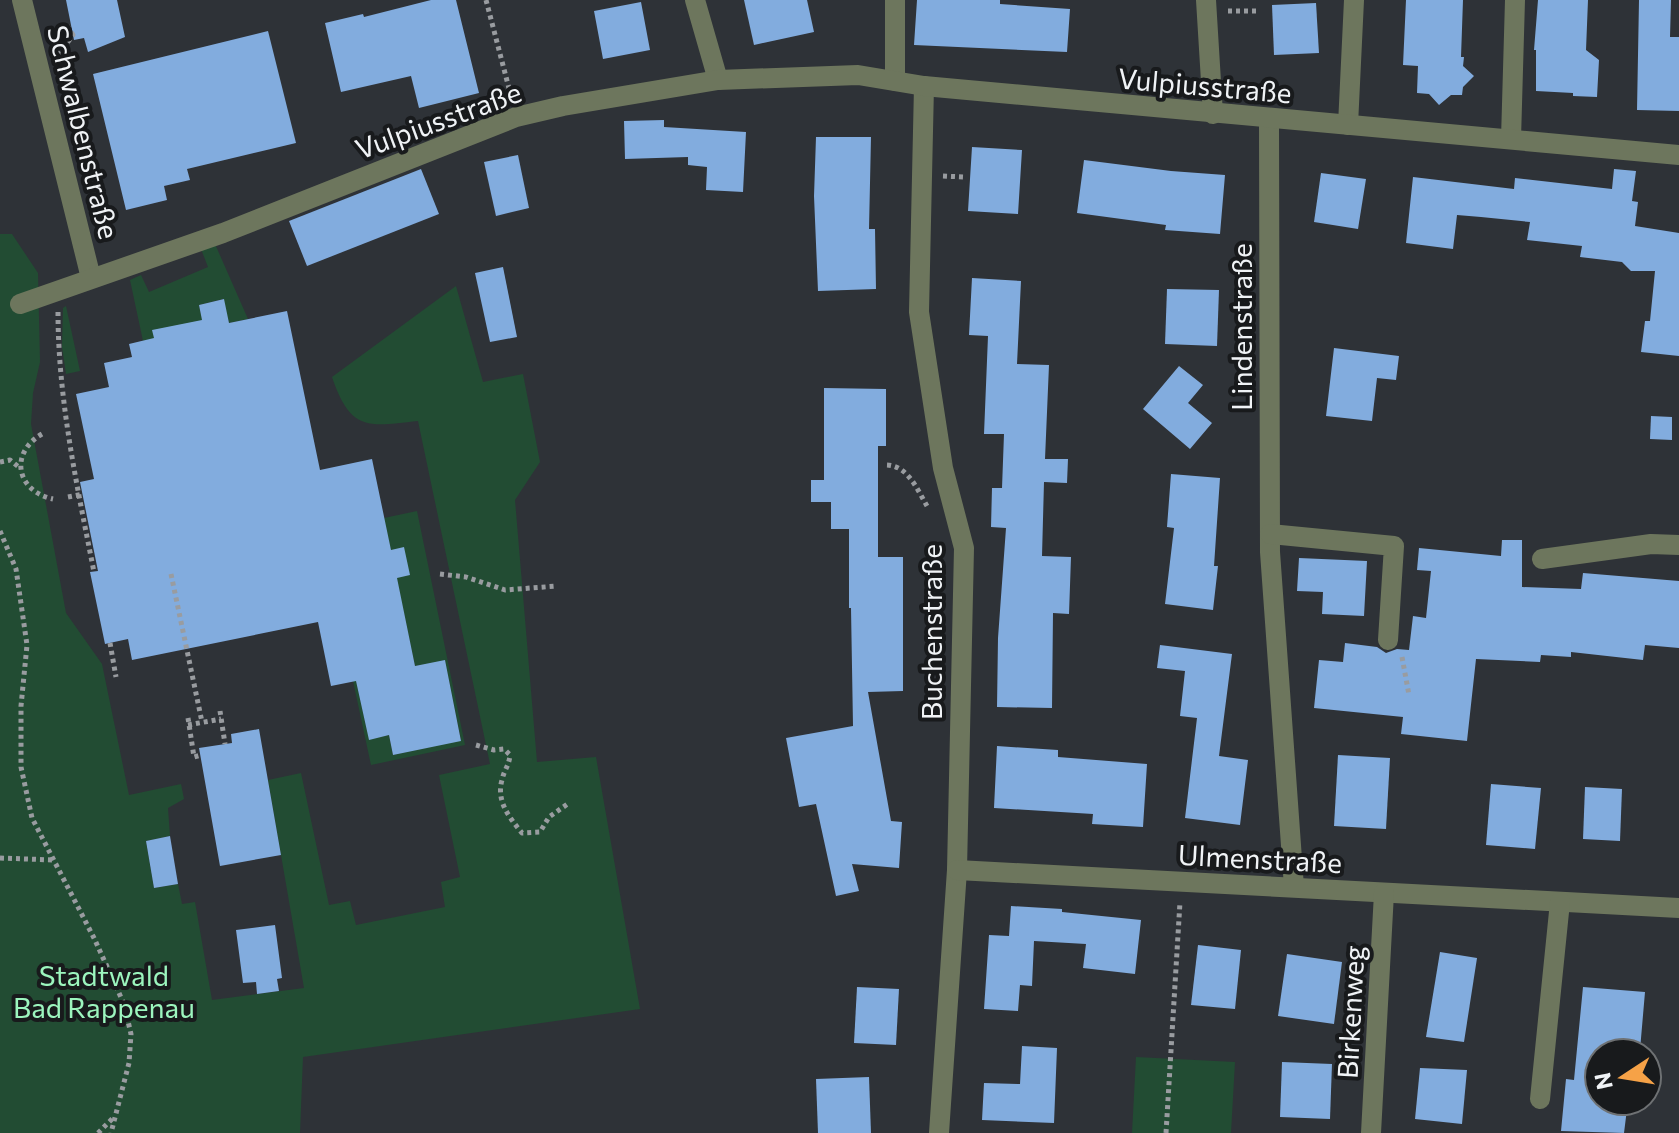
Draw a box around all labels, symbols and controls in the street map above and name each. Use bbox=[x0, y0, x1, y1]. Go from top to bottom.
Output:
street label: Schwalbenstraße bbox=[41, 22, 127, 242]
street label: Vulpiusstraße bbox=[1117, 60, 1293, 110]
street label: Vulpiusstraße bbox=[350, 74, 526, 166]
street label: Lindenstraße bbox=[1224, 243, 1258, 411]
street label: Buchenstraße bbox=[914, 544, 948, 720]
street label: Ulmenstraße bbox=[1177, 837, 1343, 879]
street label: Birkenweg bbox=[1330, 945, 1370, 1079]
park label: Stadtwald Bad Rappenau bbox=[13, 958, 195, 1024]
north arrow bbox=[1583, 1037, 1663, 1117]
text: N bbox=[1588, 1070, 1618, 1092]

